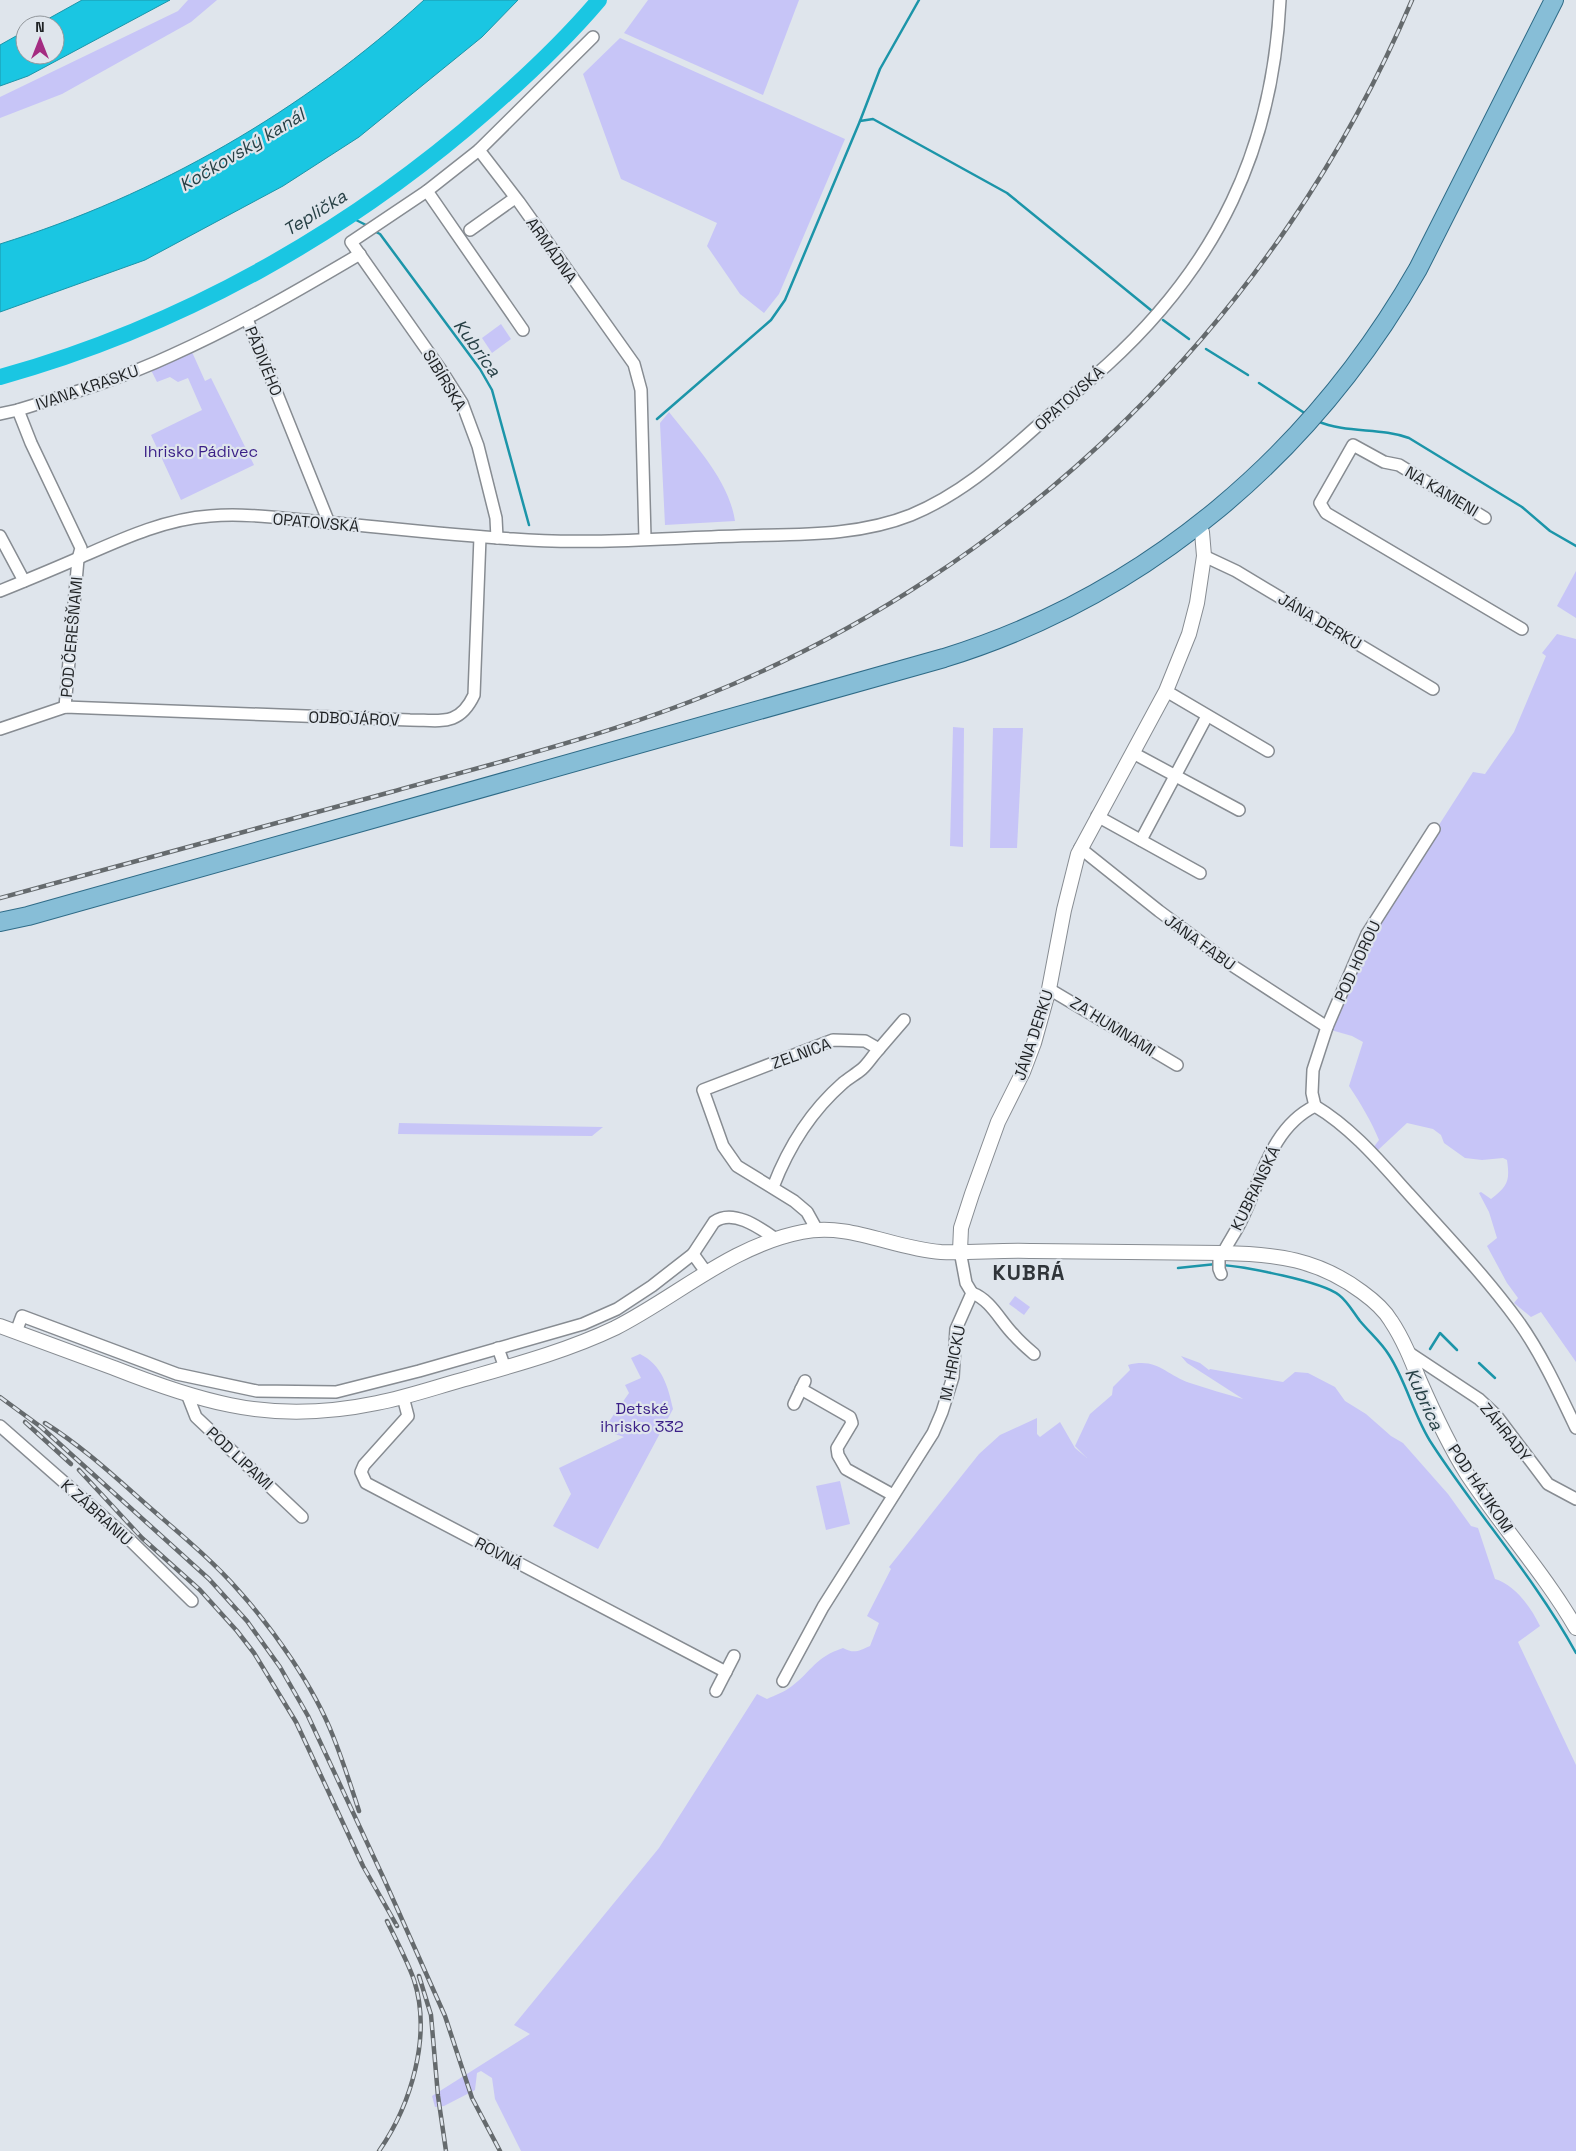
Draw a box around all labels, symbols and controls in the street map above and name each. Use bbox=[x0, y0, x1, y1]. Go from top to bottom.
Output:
north arrow bbox=[15, 15, 65, 65]
text: N bbox=[35, 18, 45, 36]
water label: Kočkovský kanál bbox=[175, 102, 311, 196]
water label: Teplička bbox=[279, 184, 351, 241]
street label: ARMÁDNA bbox=[521, 213, 582, 287]
water label: Kubrica bbox=[449, 314, 506, 382]
street label: PÁDIVÉHO bbox=[240, 323, 287, 399]
street label: SIBÍRSKA bbox=[418, 346, 471, 415]
street label: IVANA KRASKU bbox=[33, 360, 142, 415]
street label: OPATOVSKÁ bbox=[1030, 361, 1109, 435]
park label: Ihrisko Pádivec bbox=[144, 441, 258, 462]
street label: NA KAMENI bbox=[1401, 461, 1482, 522]
street label: OPATOVSKÁ bbox=[272, 508, 360, 537]
street label: POD ČEREŠŇAMI bbox=[56, 576, 87, 698]
street label: JÁNA DERKU bbox=[1274, 588, 1365, 655]
street label: ODBOJÁROV bbox=[308, 706, 400, 731]
street label: JÁNA FABU bbox=[1160, 910, 1239, 975]
street label: POD HOROU bbox=[1329, 917, 1385, 1005]
street label: JÁNA DERKU bbox=[1009, 987, 1058, 1083]
street label: ZA HUMNAMI bbox=[1066, 992, 1159, 1061]
street label: ZELNICA bbox=[769, 1033, 834, 1074]
street label: KUBRANSKÁ bbox=[1226, 1143, 1285, 1234]
district label: KUBRÁ bbox=[993, 1259, 1065, 1286]
street label: M. HRICKU bbox=[935, 1323, 970, 1403]
water label: Kubrica bbox=[1400, 1364, 1449, 1434]
park label: Detské ihrisko 332 bbox=[600, 1398, 684, 1437]
street label: ZÁHRADY bbox=[1475, 1399, 1536, 1466]
street label: POD LIPAMI bbox=[202, 1422, 277, 1495]
street label: POD HÁJIKOM bbox=[1443, 1440, 1518, 1537]
street label: K ZÁBRANIU bbox=[57, 1475, 137, 1550]
street label: ROVNÁ bbox=[471, 1532, 526, 1575]

